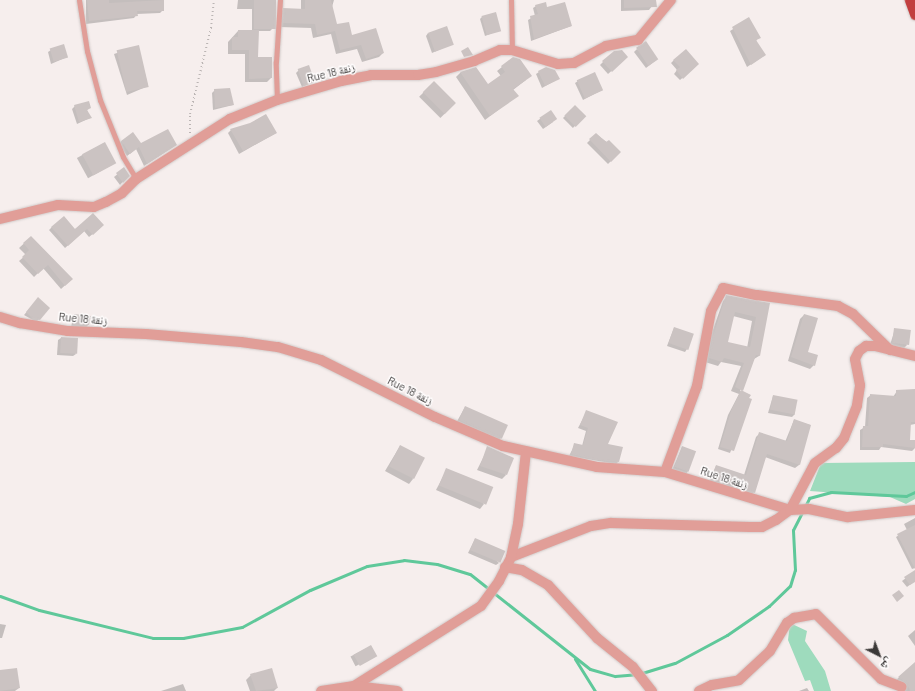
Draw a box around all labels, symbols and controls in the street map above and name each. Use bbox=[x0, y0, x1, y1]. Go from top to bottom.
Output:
street label: Rue 18 زنقة bbox=[306, 61, 356, 85]
street label: Rue 18 زنقة bbox=[58, 310, 108, 328]
street label: Rue 18 زنقة bbox=[385, 374, 435, 408]
street label: Rue 18 زنقة bbox=[699, 464, 749, 492]
north arrow bbox=[859, 635, 899, 675]
text: ش bbox=[879, 656, 896, 673]

